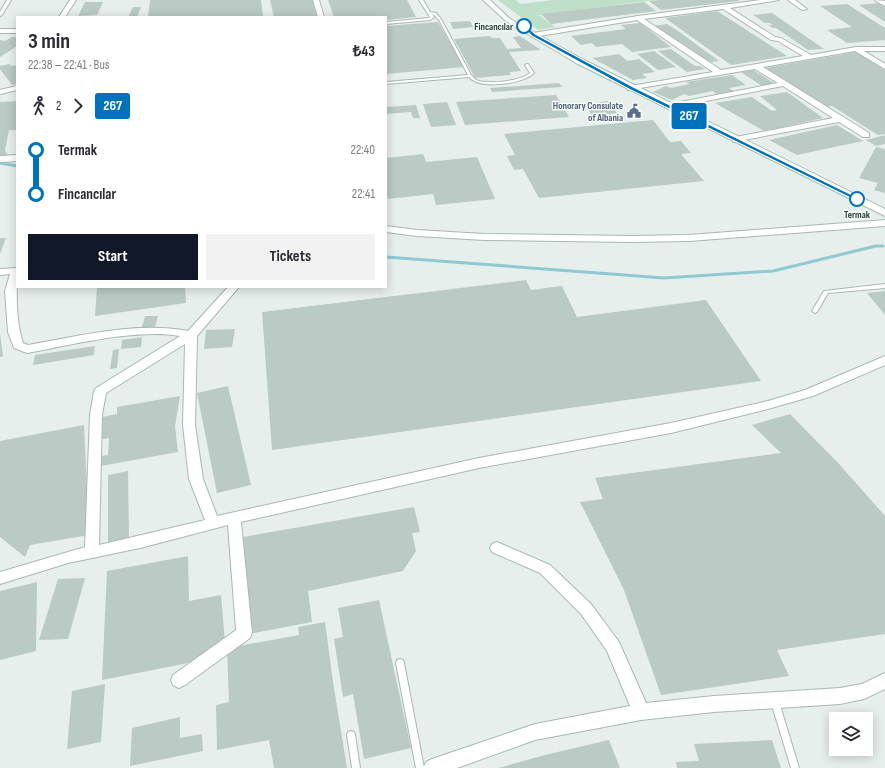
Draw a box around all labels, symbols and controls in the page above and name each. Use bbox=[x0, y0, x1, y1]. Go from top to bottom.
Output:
marker: Fincancılar bbox=[516, 18, 532, 34]
place label: Fincancılar bbox=[474, 21, 513, 33]
text: 3 min bbox=[28, 28, 70, 55]
text: ₺43 bbox=[353, 42, 375, 61]
text: 22:38 – 22:41 · Bus bbox=[28, 57, 110, 73]
icon: walk bbox=[28, 95, 50, 117]
icon: forward bbox=[67, 95, 89, 117]
text: 267 bbox=[103, 97, 122, 114]
text: 2 bbox=[56, 98, 61, 114]
place label: Honorary Consulate of Albania bbox=[553, 100, 623, 124]
public building icon: Honorary Consulate of Albania bbox=[626, 103, 642, 119]
line badge: 267 bbox=[666, 103, 712, 129]
text: 267 bbox=[680, 107, 698, 124]
text: Termak bbox=[58, 141, 97, 160]
text: 22:40 bbox=[351, 142, 375, 158]
text: Fincancılar bbox=[58, 185, 116, 204]
text: 22:41 bbox=[352, 186, 375, 202]
marker: Termak bbox=[849, 191, 865, 207]
place label: Termak bbox=[844, 209, 871, 221]
button: Start bbox=[28, 234, 198, 280]
button: Tickets bbox=[206, 234, 375, 280]
map controls bbox=[829, 712, 873, 756]
button: layers bbox=[829, 712, 873, 756]

